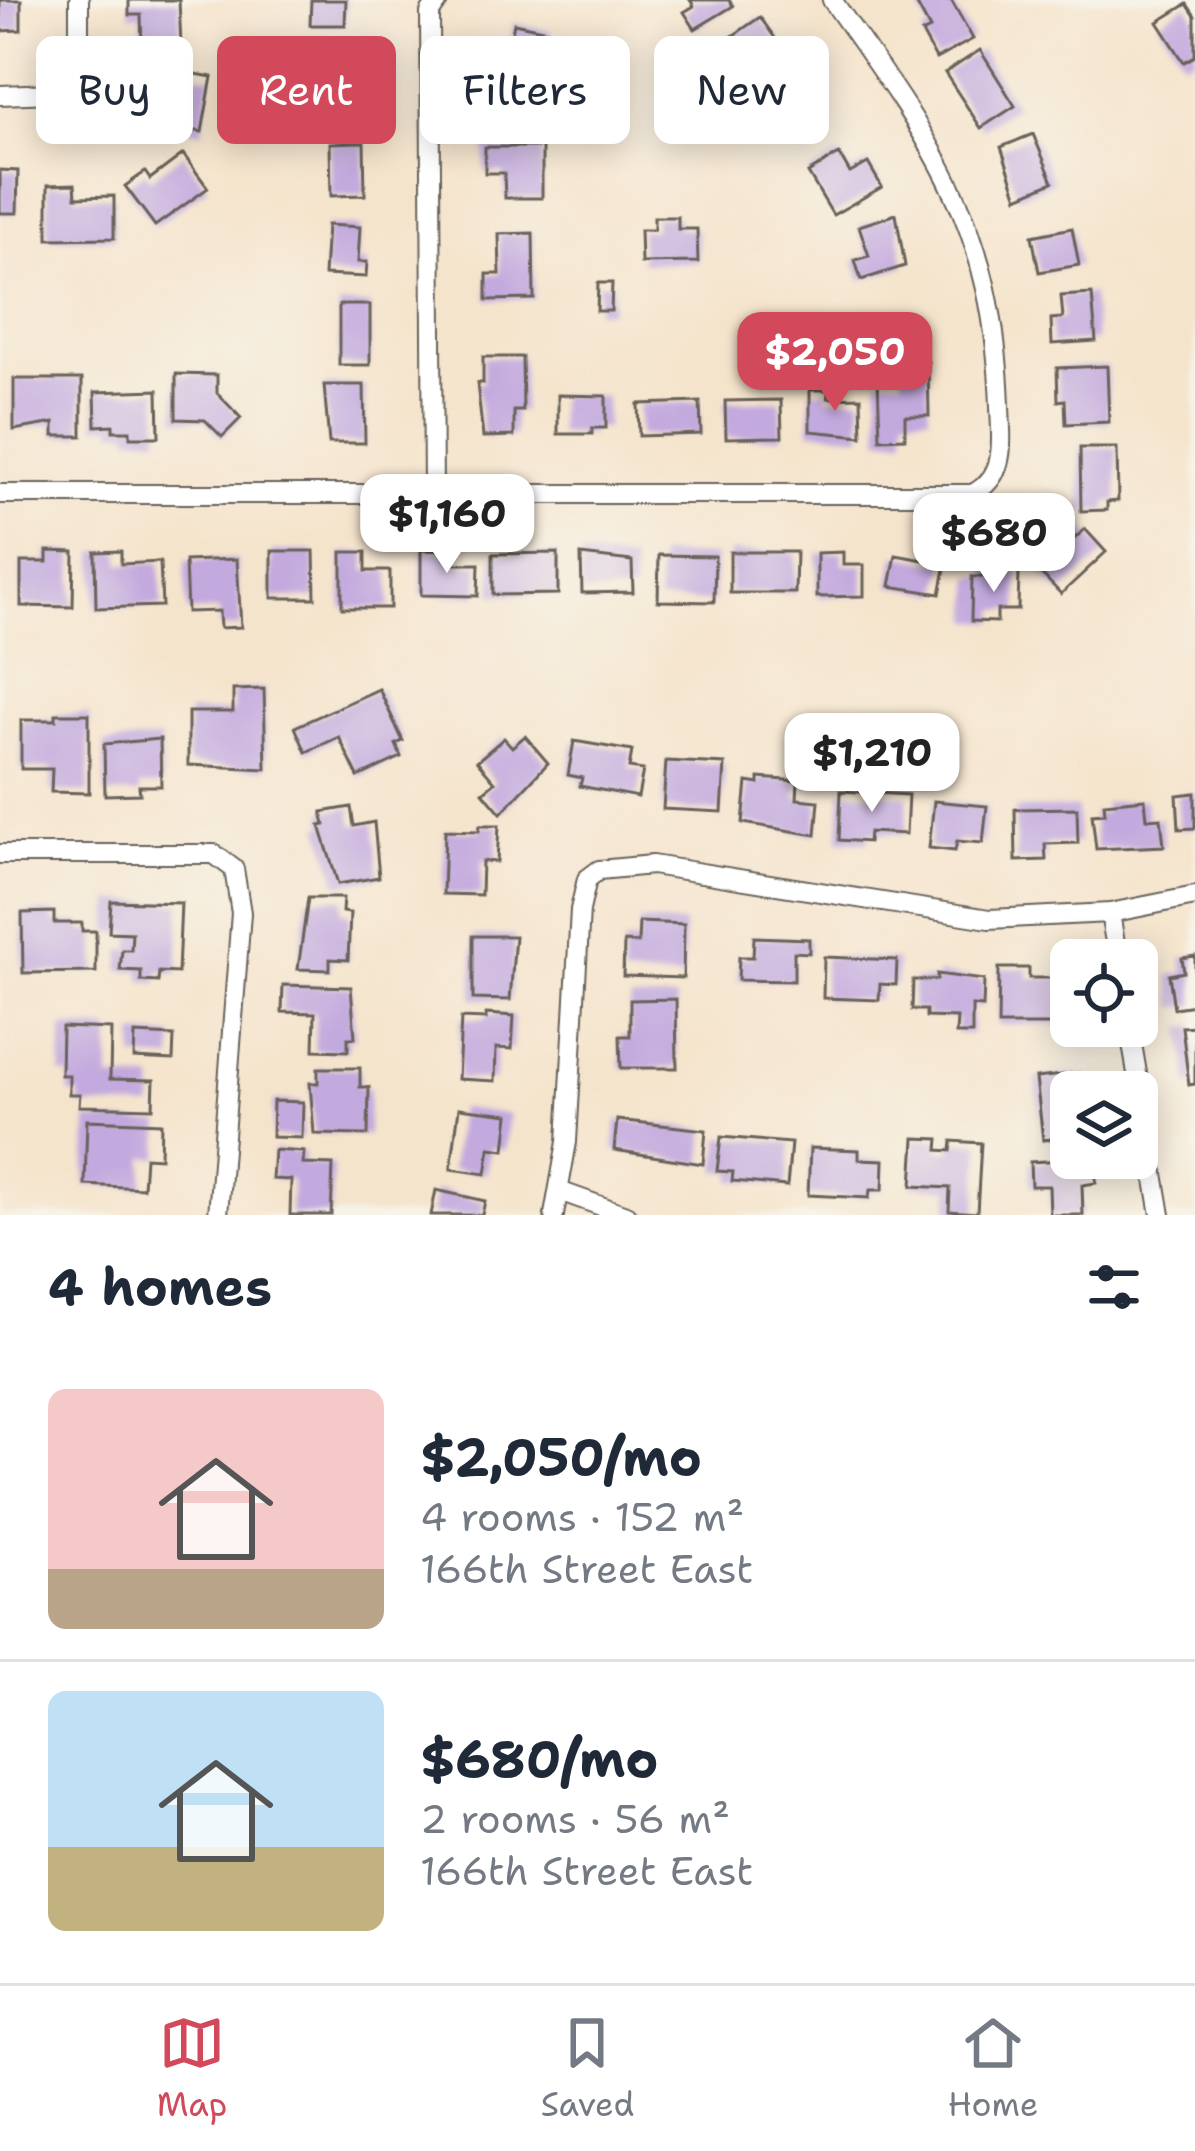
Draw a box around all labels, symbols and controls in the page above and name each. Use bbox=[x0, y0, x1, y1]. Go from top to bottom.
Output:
chip: Buy bbox=[36, 36, 193, 144]
chip: Rent bbox=[217, 36, 396, 144]
chip: Filters bbox=[420, 36, 630, 144]
chip: New bbox=[654, 36, 829, 144]
pin: $2,050 bbox=[737, 312, 933, 414]
text: $2,050 bbox=[764, 325, 906, 377]
pin: $1,160 bbox=[349, 474, 545, 576]
text: $1,160 bbox=[387, 487, 507, 539]
pin: $680 bbox=[923, 493, 1065, 595]
text: $680 bbox=[940, 506, 1048, 558]
pin: $1,210 bbox=[774, 713, 970, 815]
text: $1,210 bbox=[811, 726, 933, 778]
map controls bbox=[1050, 939, 1158, 1179]
button: locate bbox=[1050, 939, 1158, 1047]
button: layers bbox=[1050, 1071, 1158, 1179]
text: 4 homes bbox=[48, 1253, 272, 1321]
icon: filters bbox=[1081, 1254, 1147, 1320]
text: $2,050/mo bbox=[420, 1423, 702, 1491]
icon: home bbox=[144, 1437, 288, 1581]
text: 4 rooms · 152 m² bbox=[420, 1491, 744, 1543]
text: 166th Street East bbox=[420, 1543, 753, 1595]
text: $680/mo bbox=[420, 1725, 658, 1793]
icon: home bbox=[144, 1739, 288, 1883]
text: 2 rooms · 56 m² bbox=[420, 1793, 730, 1845]
text: 166th Street East bbox=[420, 1845, 753, 1897]
tab: Map bbox=[157, 2010, 227, 2127]
tab: Saved bbox=[541, 2010, 634, 2127]
tab: Home bbox=[948, 2010, 1038, 2127]

